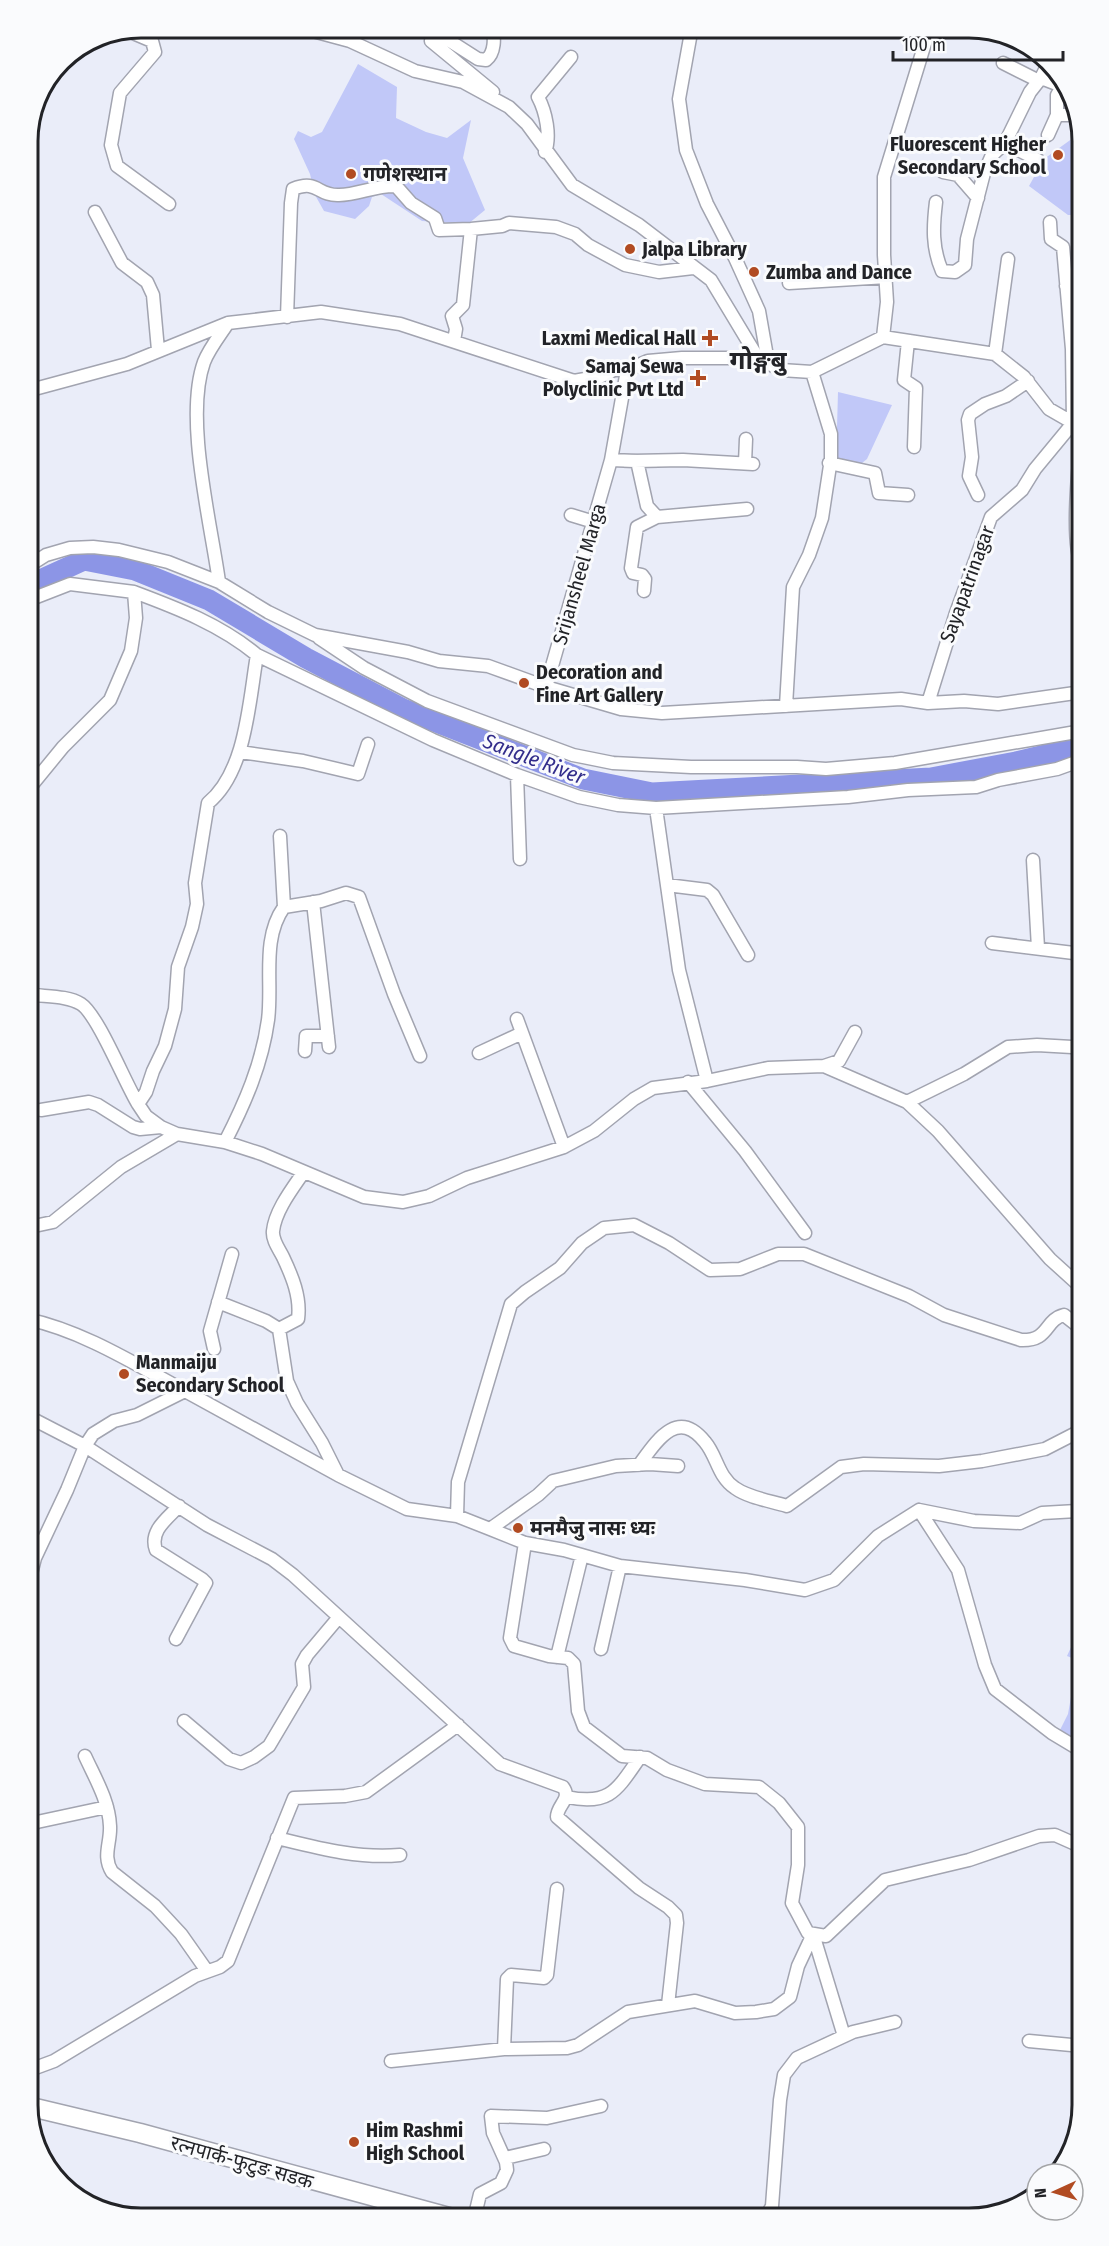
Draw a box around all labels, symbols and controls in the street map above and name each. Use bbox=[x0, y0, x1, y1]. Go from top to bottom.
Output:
scale bar bbox=[893, 24, 1062, 62]
text: 100 m bbox=[902, 34, 946, 56]
place label: Fluorescent Higher Secondary School bbox=[890, 132, 1047, 179]
marker: Fluorescent Higher Secondary School bbox=[1051, 148, 1065, 162]
place label: गणेशस्थान bbox=[363, 162, 447, 186]
marker: गणेशस्थान bbox=[344, 167, 358, 181]
place label: Jalpa Library bbox=[641, 237, 747, 261]
marker: Jalpa Library bbox=[623, 242, 637, 256]
place label: Zumba and Dance bbox=[766, 260, 912, 284]
marker: Zumba and Dance bbox=[747, 265, 761, 279]
place label: Laxmi Medical Hall bbox=[542, 326, 697, 350]
marker: Laxmi Medical Hall bbox=[701, 329, 719, 347]
district label: गोङ्गबु bbox=[729, 345, 788, 376]
place label: Samaj Sewa Polyclinic Pvt Ltd bbox=[543, 354, 684, 401]
marker: Samaj Sewa Polyclinic Pvt Ltd bbox=[689, 369, 707, 387]
street label: Srijansheel Marga bbox=[547, 501, 611, 647]
street label: Sayapatrinagar bbox=[935, 522, 999, 646]
place label: Decoration and Fine Art Gallery bbox=[536, 660, 664, 707]
marker: Decoration and Fine Art Gallery bbox=[517, 676, 531, 690]
water label: Sangle River bbox=[479, 727, 589, 790]
place label: Manmaiju Secondary School bbox=[136, 1350, 285, 1397]
marker: Manmaiju Secondary School bbox=[117, 1367, 131, 1381]
place label: मनमैजु नासः ध्यः bbox=[530, 1516, 656, 1541]
marker: मनमैजु नासः ध्यः bbox=[511, 1521, 525, 1535]
place label: Him Rashmi High School bbox=[366, 2118, 465, 2165]
street label: रत्नपार्क-फुटुङ सडक bbox=[168, 2130, 317, 2195]
marker: Him Rashmi High School bbox=[347, 2135, 361, 2149]
north arrow bbox=[1025, 2162, 1085, 2222]
text: N bbox=[1031, 2188, 1050, 2198]

